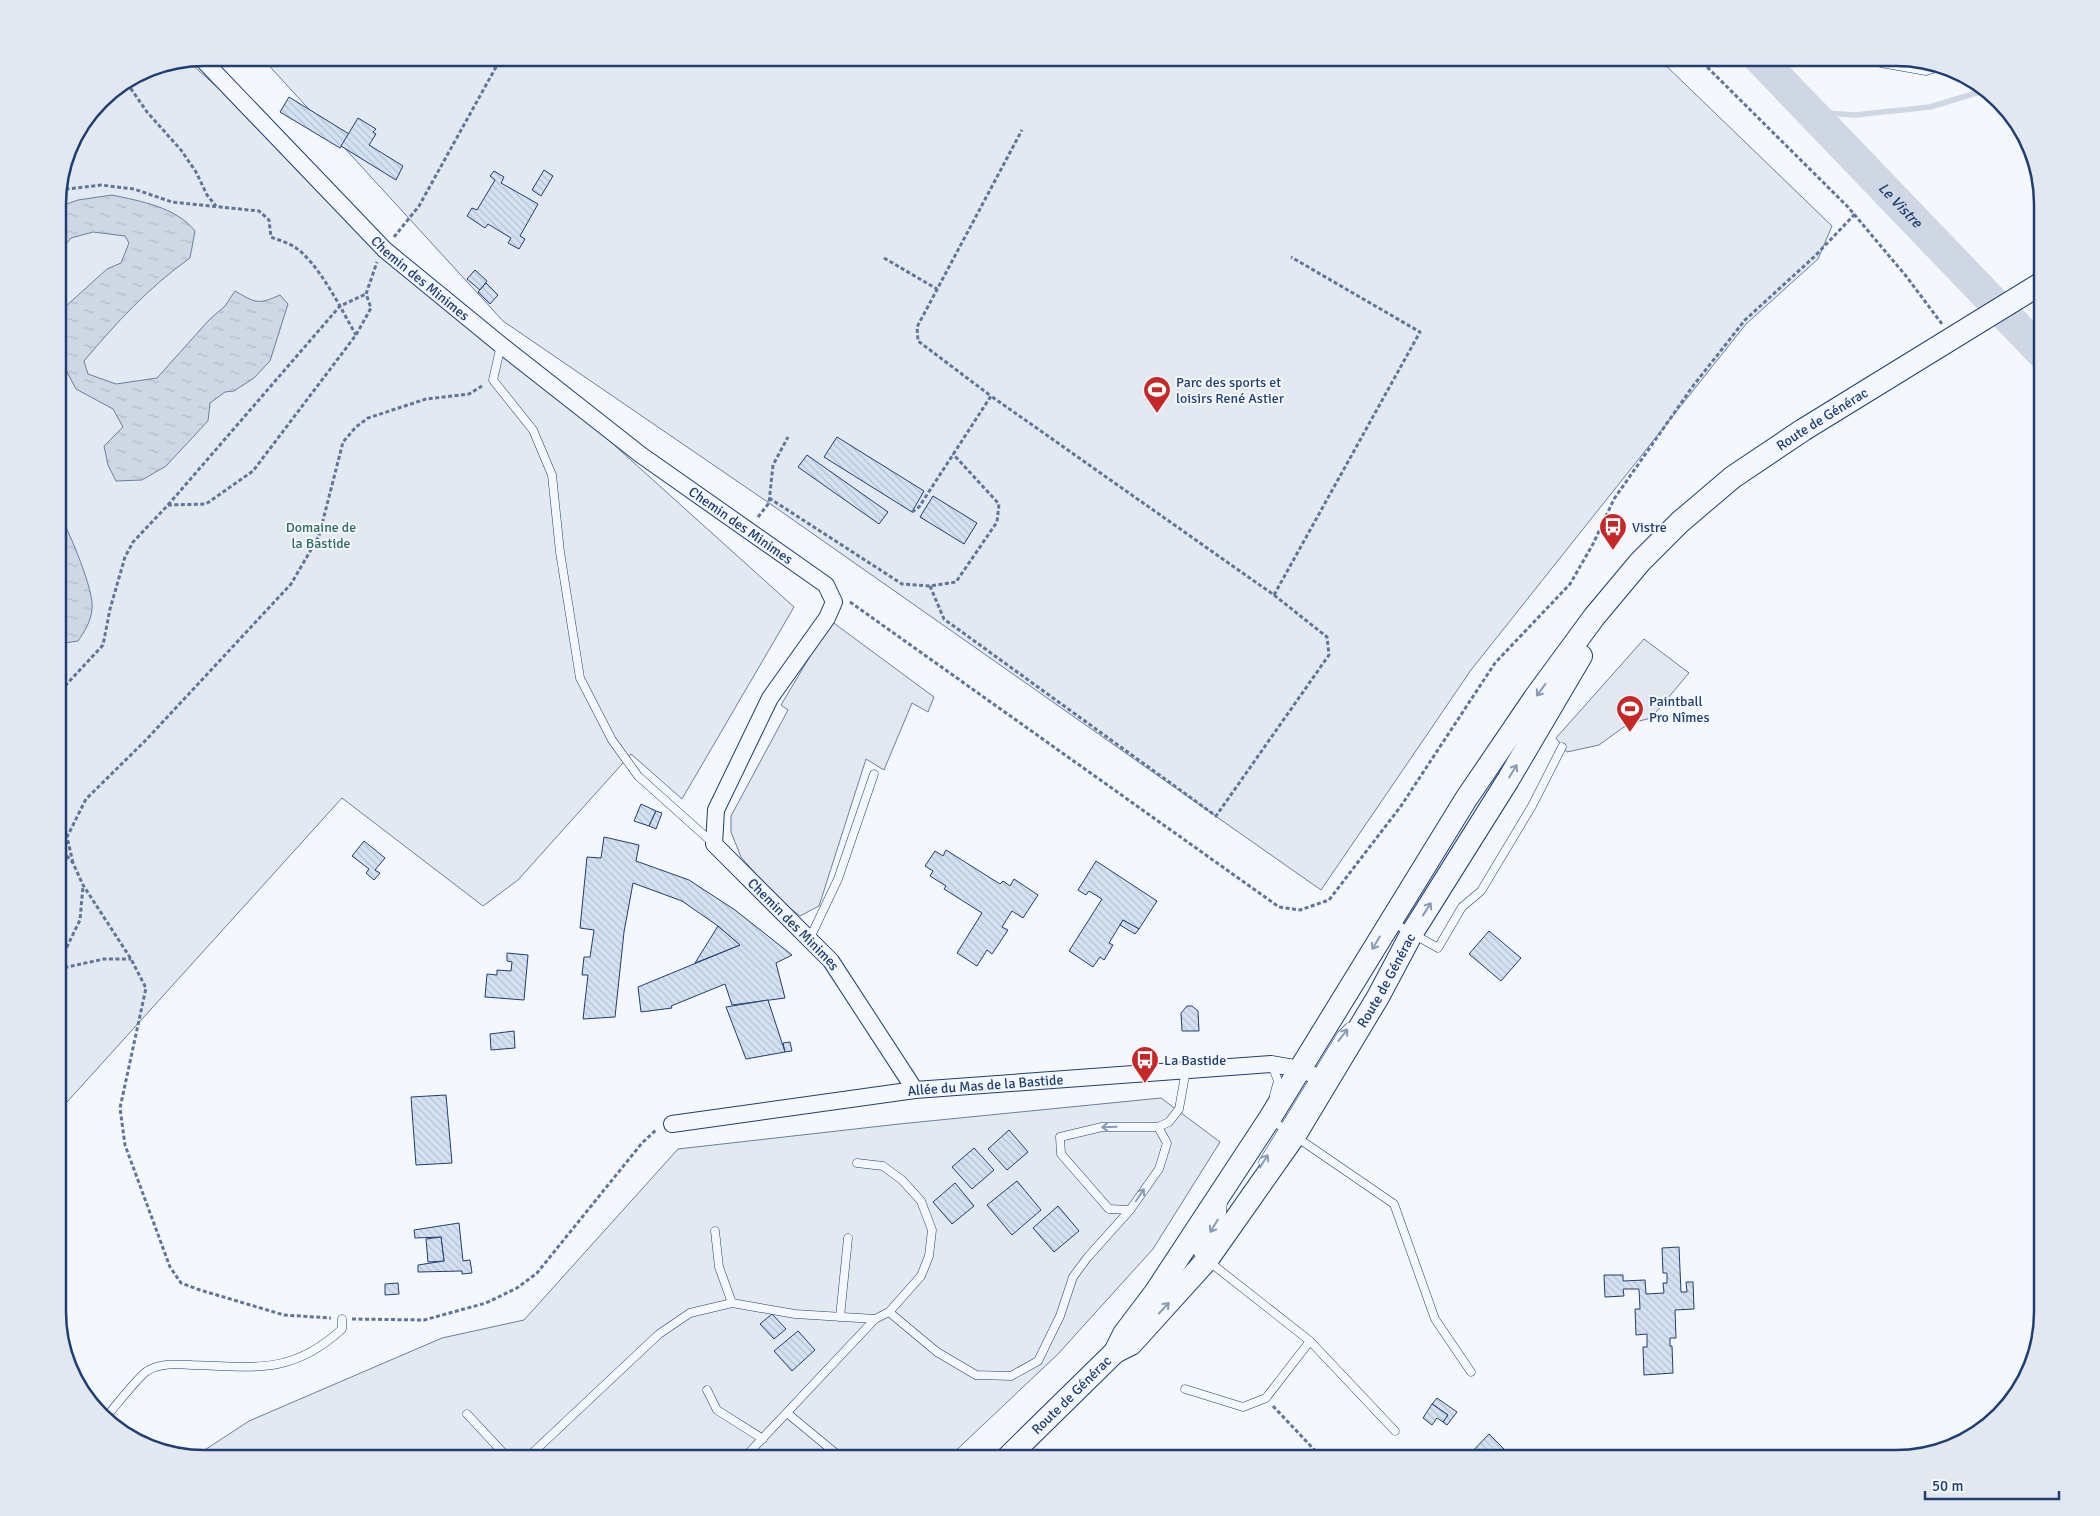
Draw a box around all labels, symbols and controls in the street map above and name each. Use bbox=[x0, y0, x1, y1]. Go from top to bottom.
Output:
water label: Le Vistre bbox=[1874, 179, 1927, 233]
street label: Chemin des Minimes bbox=[367, 232, 473, 324]
place label: Parc des sports et loisirs René Astier bbox=[1176, 374, 1285, 407]
sports icon: Parc des sports et loisirs René Astier bbox=[1142, 375, 1172, 414]
street label: Route de Générac bbox=[1773, 384, 1871, 454]
street label: Chemin des Minimes bbox=[686, 483, 796, 568]
bus stop icon: Vistre bbox=[1598, 512, 1628, 551]
park label: Domaine de la Bastide bbox=[286, 519, 356, 552]
place label: Vistre bbox=[1632, 519, 1667, 536]
one-way arrow bbox=[1536, 683, 1546, 697]
place label: Paintball Pro Nîmes bbox=[1649, 693, 1710, 726]
sports icon: Paintball Pro Nîmes bbox=[1615, 694, 1645, 733]
one-way arrow bbox=[1509, 764, 1519, 779]
street label: Chemin des Minimes bbox=[744, 874, 843, 973]
one-way arrow bbox=[1423, 902, 1433, 916]
street label: Route de Générac bbox=[1353, 930, 1419, 1030]
one-way arrow bbox=[1371, 936, 1381, 950]
one-way arrow bbox=[1337, 1029, 1348, 1042]
bus stop icon: La Bastide bbox=[1130, 1045, 1160, 1084]
place label: La Bastide bbox=[1164, 1052, 1226, 1069]
street label: Allée du Mas de la Bastide bbox=[906, 1071, 1064, 1099]
one-way arrow bbox=[1101, 1122, 1118, 1132]
one-way arrow bbox=[1259, 1154, 1269, 1168]
one-way arrow bbox=[1135, 1189, 1145, 1203]
one-way arrow bbox=[1209, 1218, 1219, 1232]
one-way arrow bbox=[1158, 1302, 1170, 1315]
street label: Route de Générac bbox=[1028, 1352, 1115, 1438]
scale bar bbox=[1925, 1468, 2059, 1500]
text: 50 m bbox=[1932, 1477, 1963, 1495]

